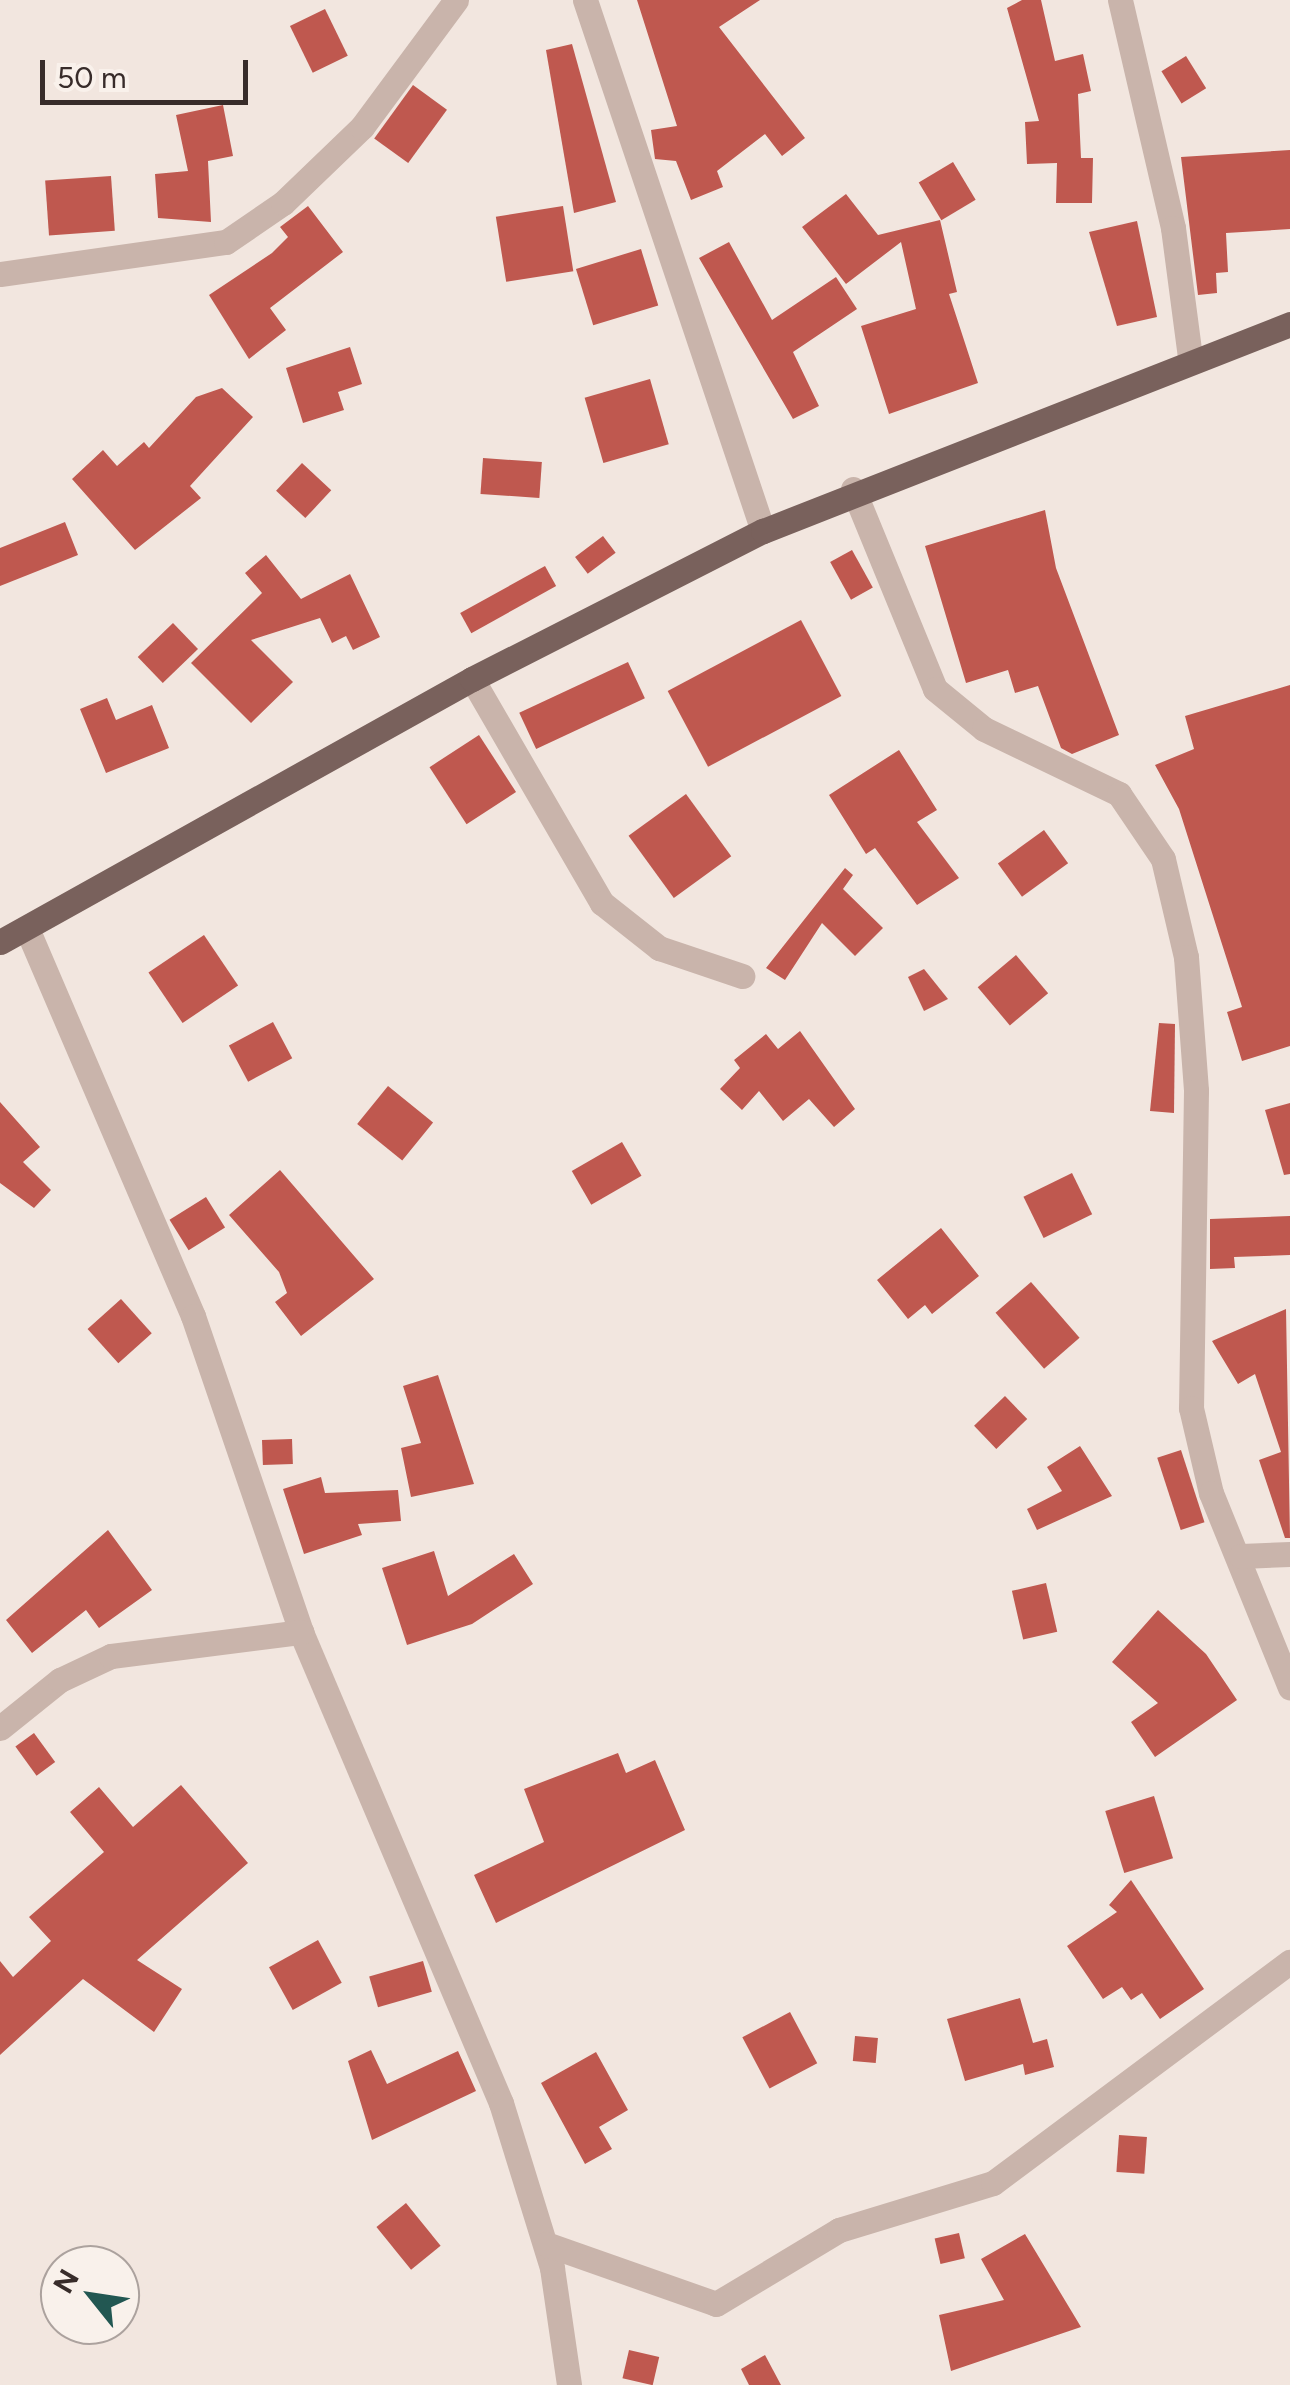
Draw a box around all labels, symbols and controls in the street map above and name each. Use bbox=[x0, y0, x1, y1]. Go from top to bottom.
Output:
scale bar bbox=[45, 40, 252, 102]
text: 50 m bbox=[57, 59, 126, 96]
north arrow bbox=[40, 2245, 140, 2345]
text: N bbox=[46, 2263, 86, 2299]

